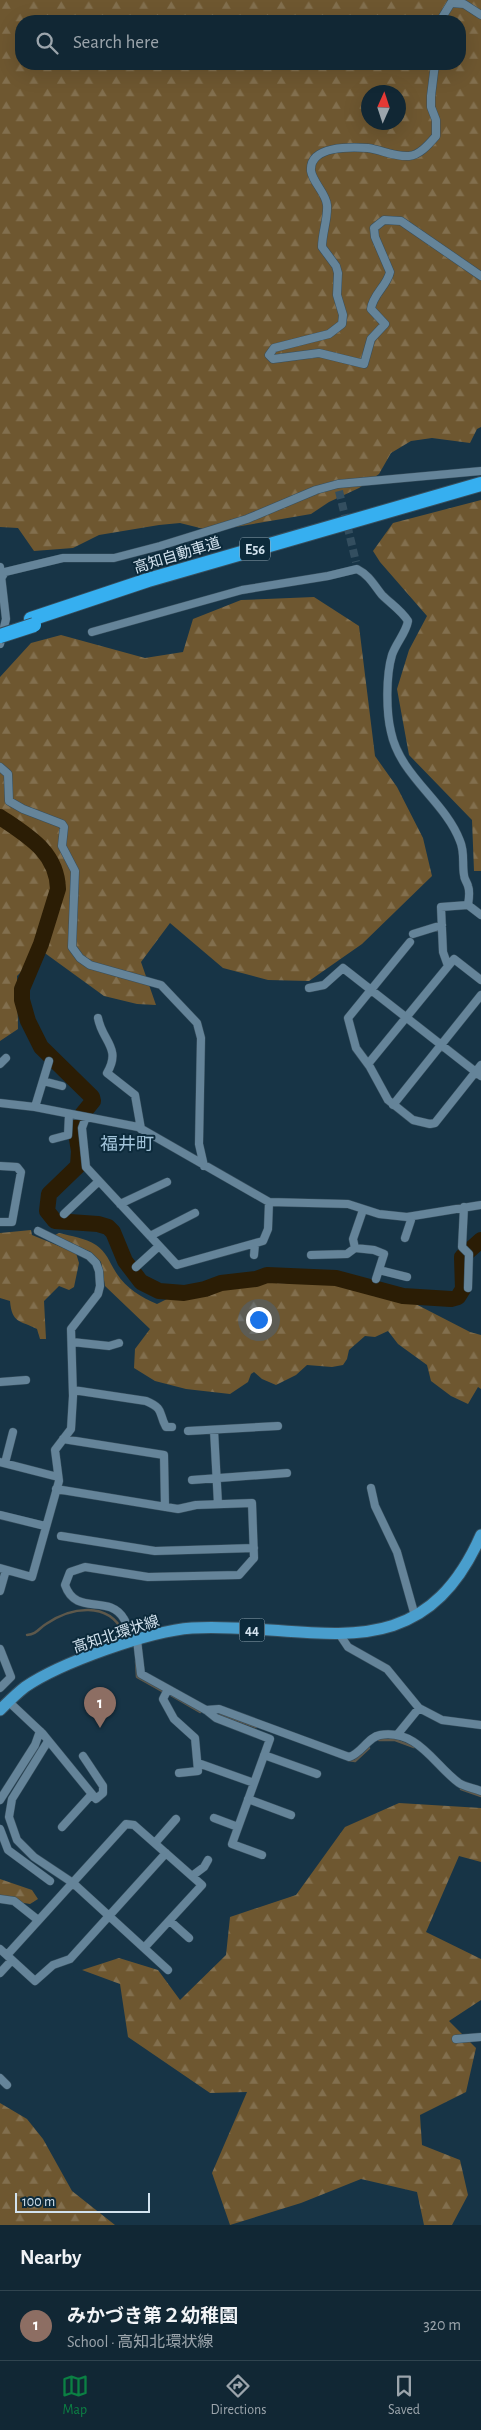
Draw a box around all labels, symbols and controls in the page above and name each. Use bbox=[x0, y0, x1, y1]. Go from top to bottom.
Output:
search box bbox=[15, 15, 466, 70]
icon: search bbox=[33, 29, 61, 57]
text: Search here bbox=[73, 33, 159, 52]
north arrow bbox=[361, 85, 406, 130]
street label: 高知自動車道 bbox=[132, 534, 222, 576]
road number: E56 bbox=[240, 538, 270, 560]
district label: 福井町 bbox=[100, 1134, 154, 1154]
your location bbox=[246, 1307, 272, 1333]
street label: 高知北環状線 bbox=[70, 1612, 161, 1656]
road number: 44 bbox=[240, 1618, 264, 1642]
pin: 1 bbox=[84, 1687, 116, 1728]
scale bar bbox=[15, 2190, 150, 2213]
text: 100 m bbox=[22, 2195, 55, 2209]
text: Nearby bbox=[20, 2247, 81, 2268]
text: みかづき第２幼稚園 bbox=[67, 2307, 238, 2326]
text: 1 bbox=[33, 2317, 39, 2333]
text: 320 m bbox=[423, 2317, 461, 2333]
text: School · 高知北環状線 bbox=[67, 2334, 213, 2350]
tab: Map bbox=[61, 2372, 89, 2419]
tab: Directions bbox=[211, 2372, 266, 2419]
tab: Saved bbox=[388, 2372, 420, 2419]

